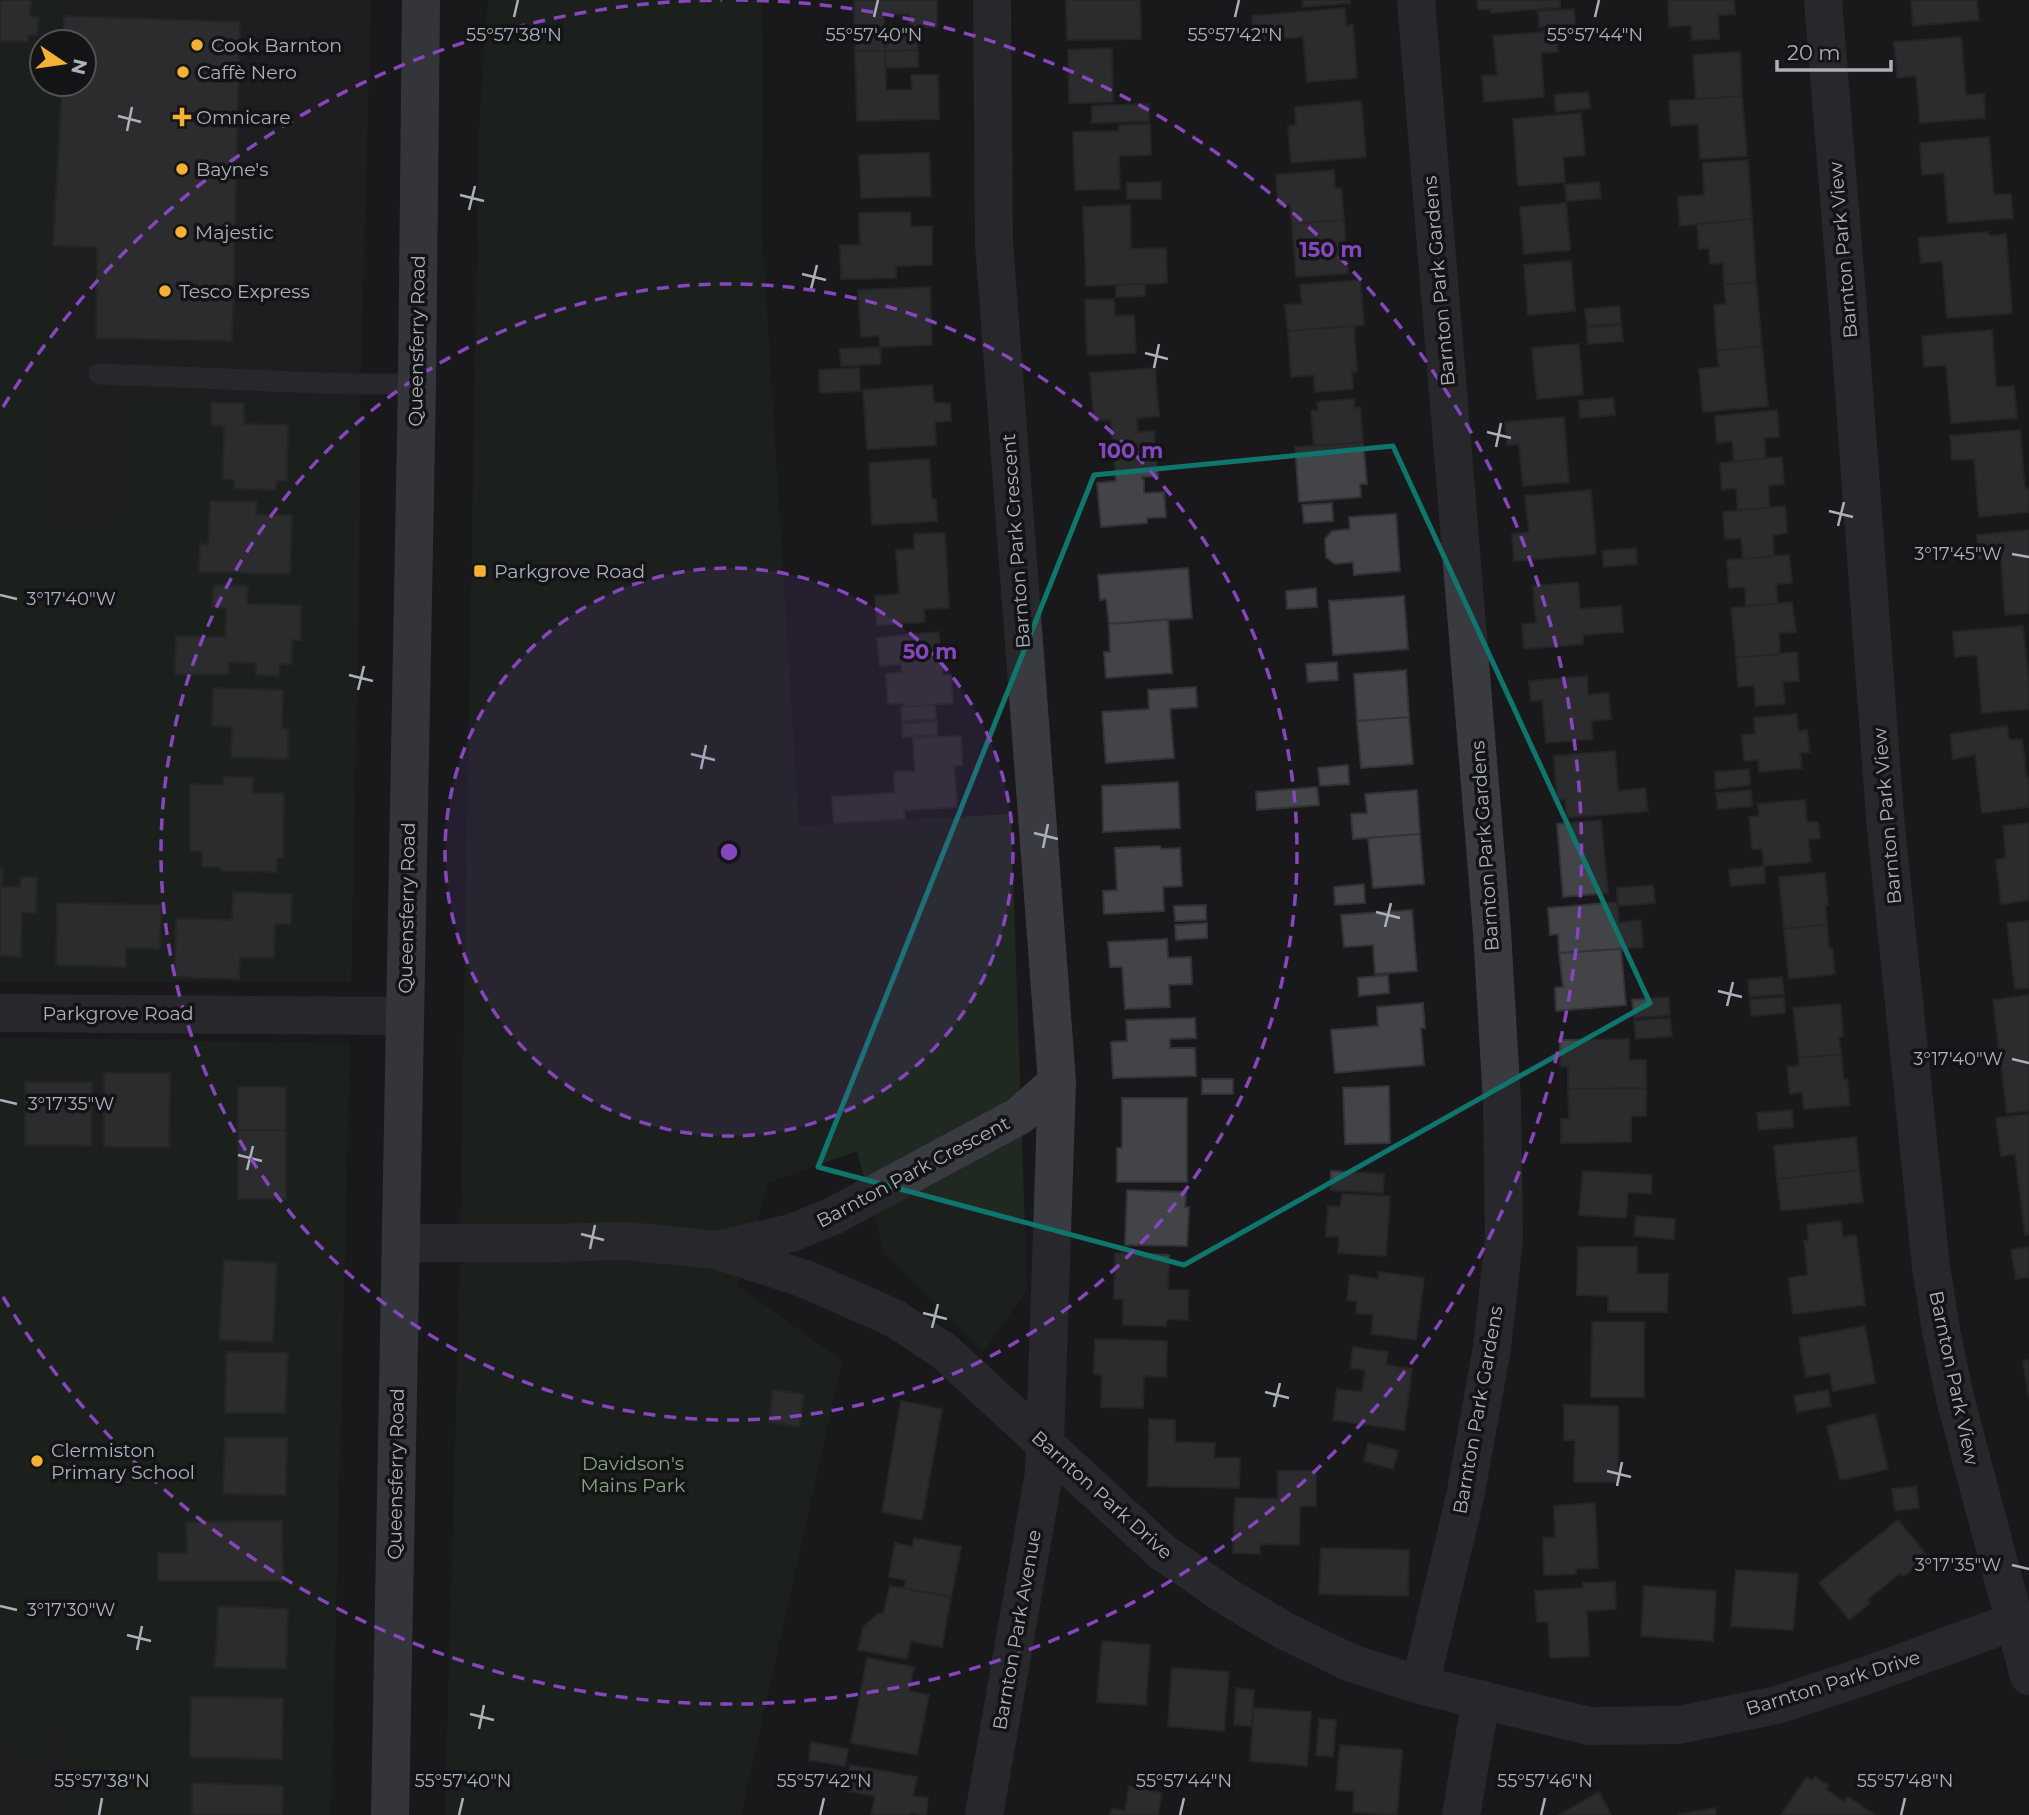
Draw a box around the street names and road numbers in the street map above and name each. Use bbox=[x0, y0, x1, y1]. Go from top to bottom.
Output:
street label: Barnton Park View bbox=[1824, 160, 1862, 339]
street label: Barnton Park Gardens bbox=[1418, 175, 1460, 387]
street label: Queensferry Road bbox=[404, 255, 430, 427]
street label: Barnton Park Crescent bbox=[997, 432, 1035, 649]
street label: Barnton Park View bbox=[1868, 726, 1906, 905]
street label: Barnton Park Gardens bbox=[1466, 740, 1504, 952]
street label: Queensferry Road bbox=[394, 822, 420, 994]
street label: Parkgrove Road bbox=[42, 1002, 194, 1025]
street label: Barnton Park Crescent bbox=[812, 1111, 1014, 1233]
street label: Barnton Park View bbox=[1924, 1289, 1984, 1467]
street label: Barnton Park Gardens bbox=[1448, 1304, 1508, 1516]
street label: Queensferry Road bbox=[383, 1388, 409, 1560]
street label: Barnton Park Drive bbox=[1027, 1426, 1177, 1564]
street label: Barnton Park Avenue bbox=[988, 1528, 1046, 1732]
street label: Barnton Park Drive bbox=[1743, 1646, 1923, 1720]

